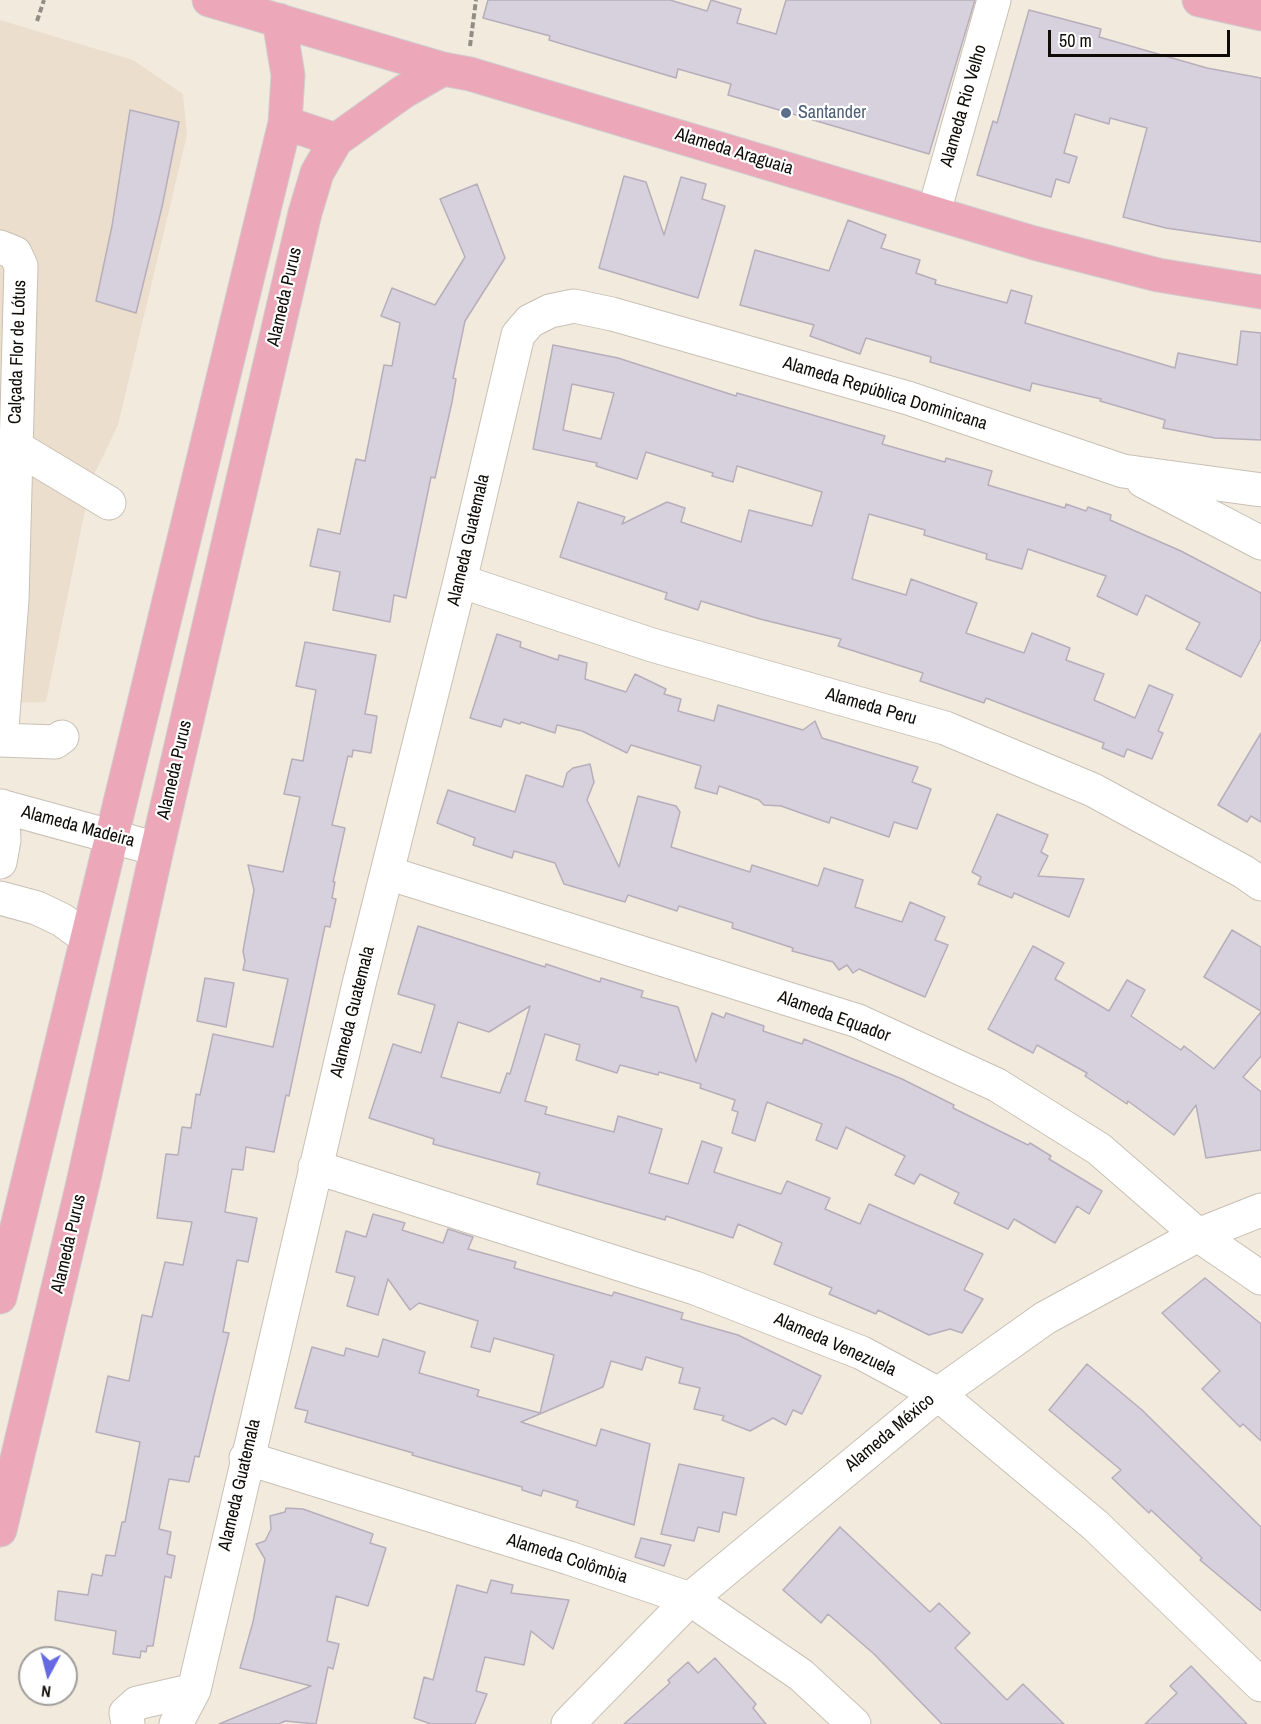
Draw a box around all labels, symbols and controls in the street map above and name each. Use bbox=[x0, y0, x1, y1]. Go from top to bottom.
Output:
scale bar bbox=[1051, 18, 1232, 56]
text: 50 m bbox=[1059, 28, 1092, 53]
street label: Alameda Rio Velho bbox=[936, 42, 992, 170]
place label: Santander bbox=[798, 102, 866, 124]
marker: Santander bbox=[779, 106, 793, 120]
street label: Alameda Araguaia bbox=[672, 124, 796, 180]
street label: Alameda Purus bbox=[263, 245, 307, 349]
street label: Calçada Flor de Lótus bbox=[5, 279, 31, 425]
street label: Alameda República Dominicana bbox=[780, 353, 990, 435]
street label: Alameda Guatemala bbox=[443, 472, 495, 608]
street label: Alameda Peru bbox=[823, 684, 919, 730]
street label: Alameda Purus bbox=[153, 718, 197, 822]
street label: Alameda Madeira bbox=[19, 801, 137, 853]
street label: Alameda Guatemala bbox=[326, 944, 380, 1080]
street label: Alameda Equador bbox=[775, 987, 893, 1047]
street label: Alameda Purus bbox=[47, 1192, 91, 1296]
street label: Alameda Venezuela bbox=[771, 1308, 899, 1382]
street label: Alameda México bbox=[841, 1389, 939, 1477]
street label: Alameda Guatemala bbox=[214, 1417, 266, 1553]
street label: Alameda Colômbia bbox=[504, 1529, 630, 1589]
north arrow bbox=[18, 1646, 78, 1706]
text: N bbox=[40, 1680, 52, 1703]

